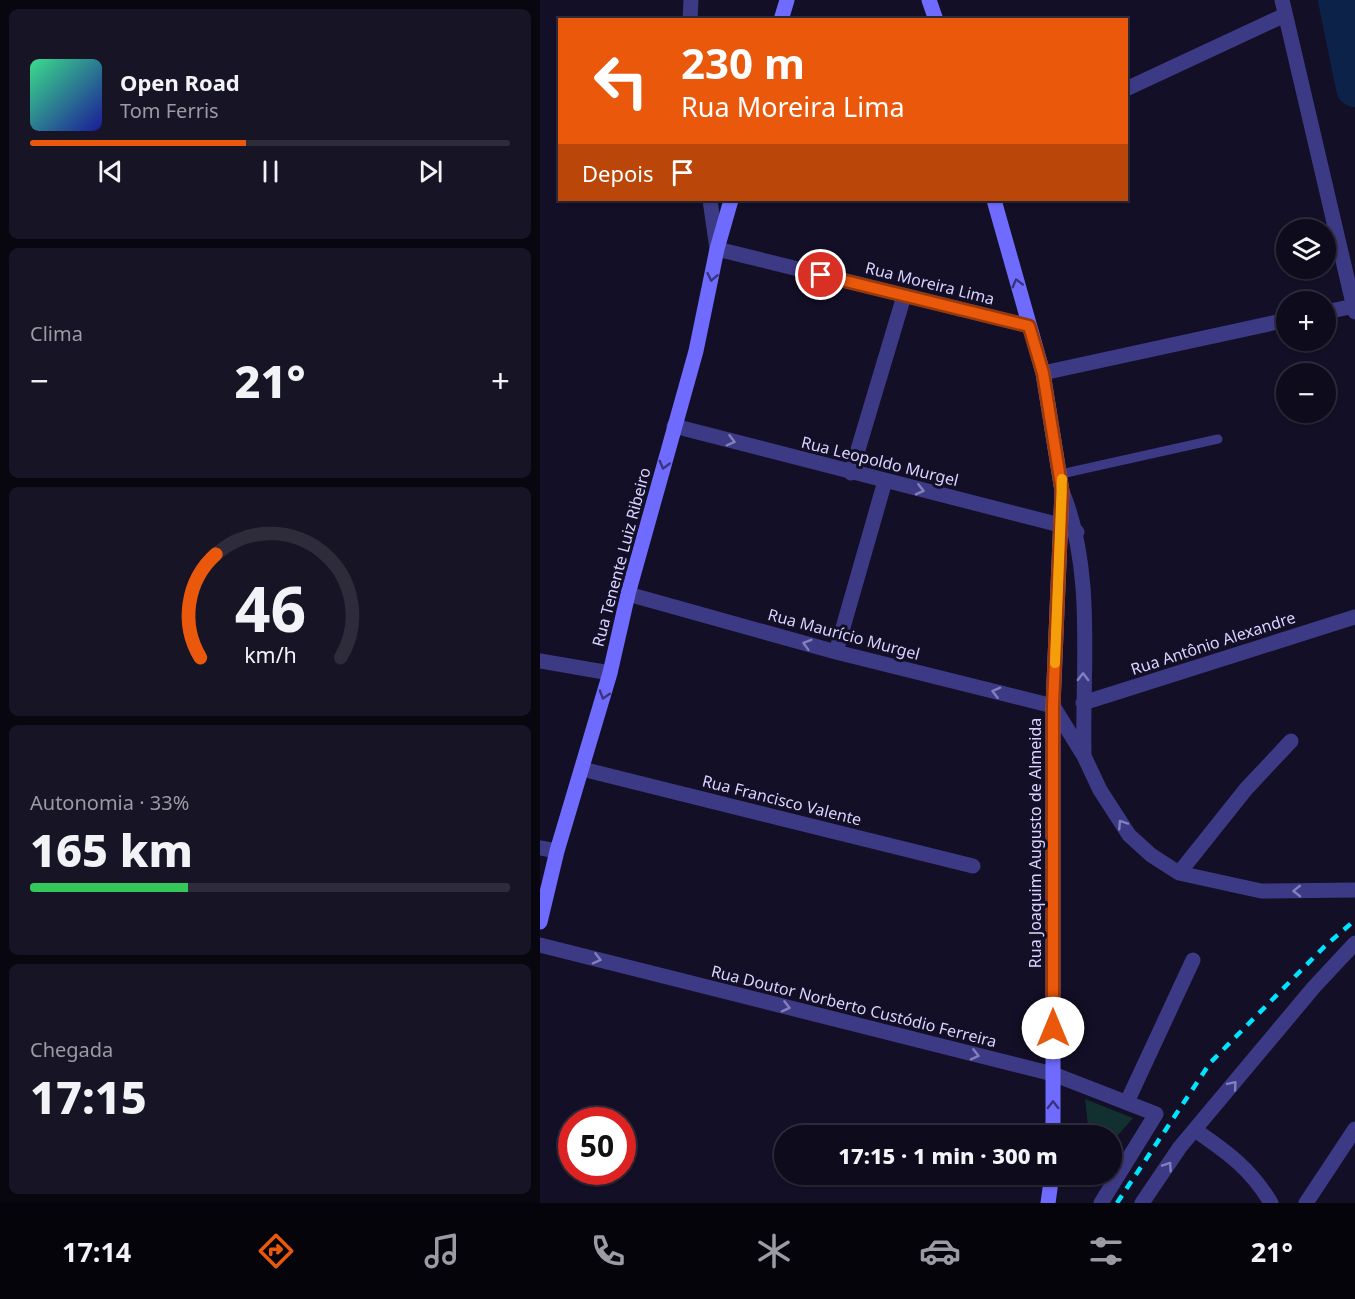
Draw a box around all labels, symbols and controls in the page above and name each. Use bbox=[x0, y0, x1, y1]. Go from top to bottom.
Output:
text: 230 m bbox=[681, 34, 805, 91]
icon: left bbox=[582, 42, 660, 120]
text: Open Road bbox=[120, 67, 240, 97]
text: Rua Moreira Lima bbox=[681, 88, 905, 125]
text: Tom Ferris bbox=[120, 97, 219, 124]
icon: previous bbox=[94, 155, 127, 188]
icon: pause bbox=[254, 155, 287, 188]
icon: next bbox=[414, 155, 447, 188]
icon: arrive bbox=[666, 156, 699, 189]
text: Depois bbox=[582, 158, 654, 188]
map controls bbox=[1276, 219, 1336, 423]
button: layers bbox=[1276, 219, 1336, 279]
pin bbox=[795, 249, 846, 300]
street label: Rua Moreira Lima bbox=[863, 256, 997, 310]
icon: arrive bbox=[804, 258, 837, 291]
one-way arrow bbox=[706, 271, 719, 281]
one-way arrow bbox=[1012, 278, 1024, 289]
button: + bbox=[1276, 291, 1336, 351]
text: Clima bbox=[30, 320, 83, 347]
text: 21° bbox=[234, 350, 306, 411]
text: − bbox=[30, 358, 49, 403]
text: + bbox=[491, 358, 510, 403]
button: − bbox=[1276, 363, 1336, 423]
street label: Rua Leopoldo Murgel bbox=[799, 431, 961, 491]
one-way arrow bbox=[726, 434, 736, 447]
one-way arrow bbox=[658, 460, 671, 470]
street label: Rua Tenente Luiz Ribeiro bbox=[586, 465, 656, 649]
one-way arrow bbox=[915, 482, 925, 495]
text: 46 bbox=[234, 566, 306, 651]
street label: Rua Maurício Murgel bbox=[766, 603, 922, 665]
street label: Rua Antônio Alexandre bbox=[1128, 606, 1298, 680]
one-way arrow bbox=[802, 639, 813, 651]
text: km/h bbox=[244, 641, 296, 670]
one-way arrow bbox=[1077, 672, 1089, 681]
one-way arrow bbox=[991, 686, 1001, 699]
one-way arrow bbox=[599, 689, 611, 700]
street label: Rua Joaquim Augusto de Almeida bbox=[1024, 718, 1046, 968]
street label: Rua Francisco Valente bbox=[700, 770, 864, 830]
text: Autonomia · 33% bbox=[30, 789, 189, 816]
text: 165 km bbox=[30, 819, 193, 880]
one-way arrow bbox=[1119, 820, 1130, 831]
one-way arrow bbox=[1292, 885, 1301, 897]
one-way arrow bbox=[591, 952, 602, 964]
street label: Rua Doutor Norberto Custódio Ferreira bbox=[709, 960, 999, 1052]
position arrow bbox=[1021, 996, 1085, 1060]
one-way arrow bbox=[781, 999, 791, 1012]
text: Chegada bbox=[30, 1036, 113, 1063]
one-way arrow bbox=[970, 1047, 980, 1060]
text: 17:15 bbox=[30, 1066, 147, 1127]
one-way arrow bbox=[1225, 1081, 1236, 1092]
one-way arrow bbox=[1047, 1100, 1059, 1109]
speed limit sign: 50 bbox=[558, 1107, 636, 1185]
text: 17:15 · 1 min · 300 m bbox=[838, 1140, 1058, 1170]
one-way arrow bbox=[1160, 1161, 1171, 1172]
icon: directions bbox=[255, 1230, 297, 1272]
icon: music bbox=[421, 1230, 463, 1272]
icon: phone bbox=[587, 1230, 629, 1272]
icon: climate bbox=[753, 1230, 795, 1272]
icon: car bbox=[919, 1230, 961, 1272]
icon: filters bbox=[1085, 1230, 1127, 1272]
text: 17:14 bbox=[62, 1233, 131, 1270]
text: 21° bbox=[1251, 1233, 1293, 1270]

